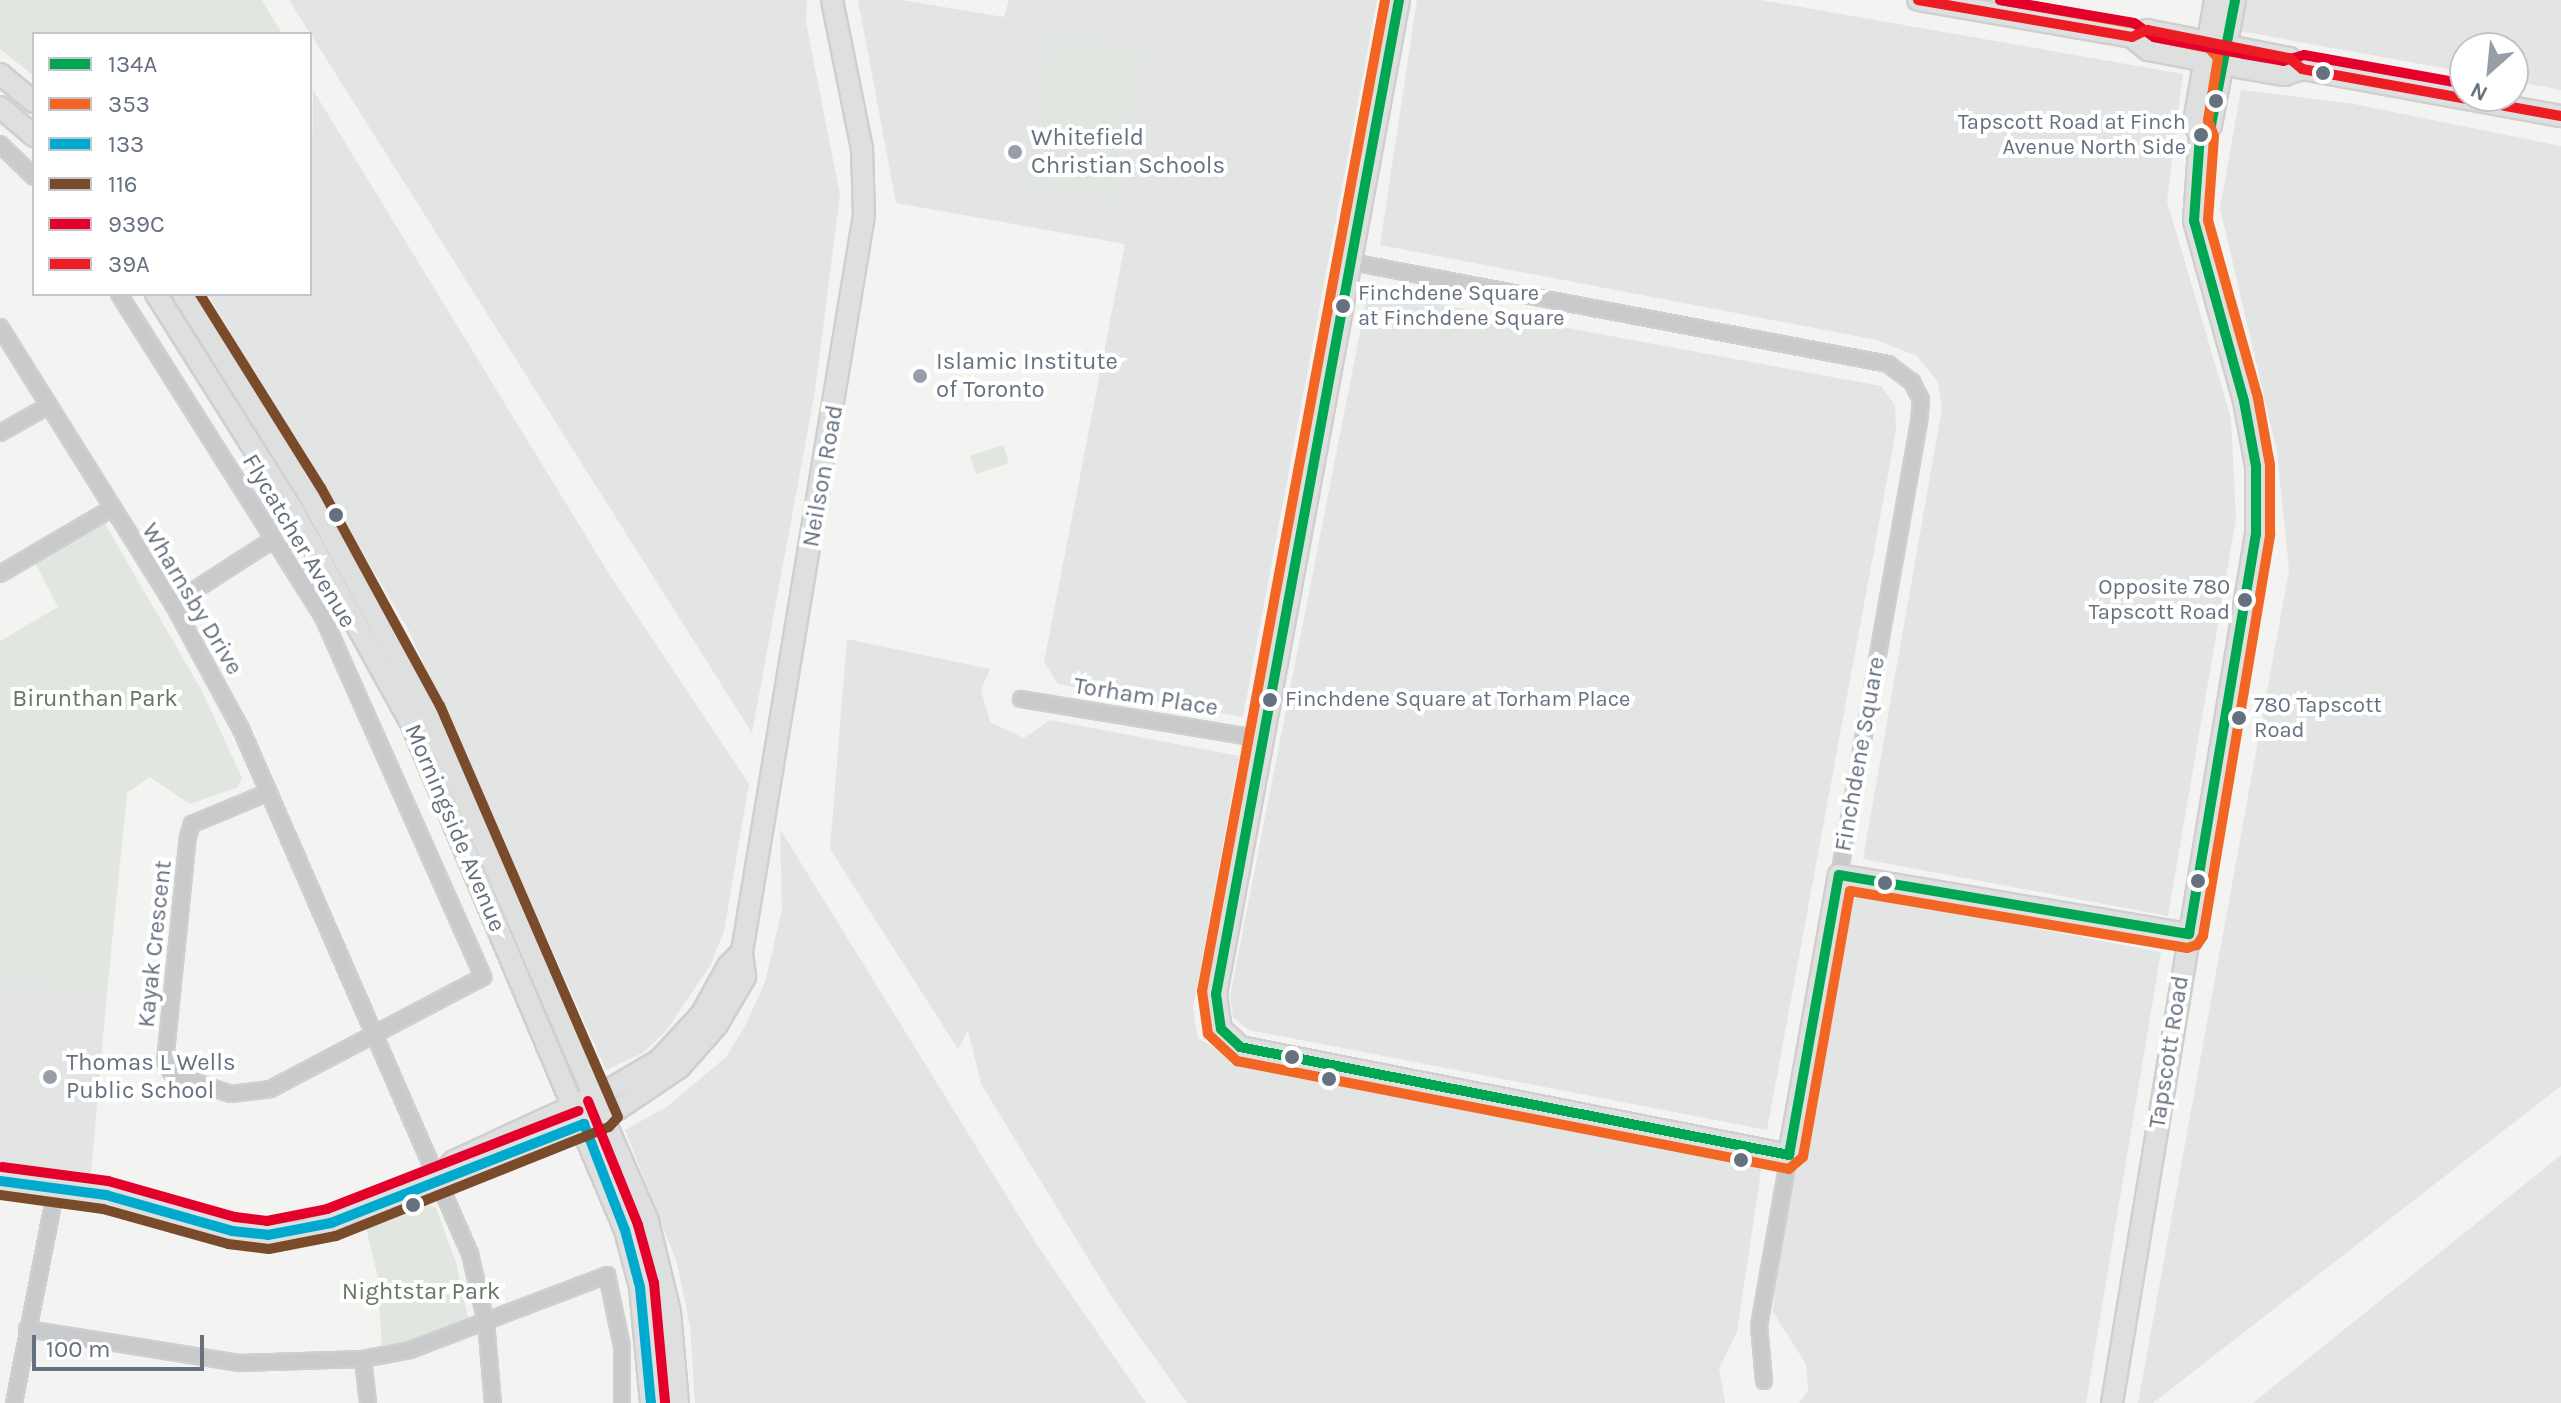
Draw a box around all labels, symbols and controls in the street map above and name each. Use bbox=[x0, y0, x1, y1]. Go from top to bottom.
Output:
legend bbox=[32, 32, 312, 296]
north arrow bbox=[2449, 32, 2529, 112]
text: 134A bbox=[108, 50, 157, 78]
unlabelled marker bbox=[2315, 65, 2331, 81]
text: N bbox=[2466, 76, 2492, 107]
text: 353 bbox=[108, 90, 150, 118]
unlabelled marker bbox=[2208, 93, 2224, 109]
place label: Tapscott Road at Finch Avenue North Side bbox=[1958, 109, 2186, 160]
place label: Whitefield Christian Schools bbox=[1031, 124, 1225, 180]
marker: Tapscott Road at Finch Avenue North Side bbox=[2193, 127, 2209, 143]
text: 133 bbox=[108, 130, 144, 158]
marker: Whitefield Christian Schools bbox=[1006, 143, 1024, 161]
text: 116 bbox=[108, 170, 138, 198]
text: 939C bbox=[108, 210, 165, 238]
text: 39A bbox=[108, 250, 150, 278]
place label: Finchdene Square at Finchdene Square bbox=[1358, 280, 1565, 332]
marker: Finchdene Square at Finchdene Square bbox=[1335, 298, 1351, 314]
place label: Islamic Institute of Toronto bbox=[936, 348, 1118, 404]
marker: Islamic Institute of Toronto bbox=[911, 367, 929, 385]
street label: Neilson Road bbox=[796, 403, 850, 549]
street label: Flycatcher Avenue bbox=[236, 449, 362, 633]
unlabelled marker bbox=[328, 507, 344, 523]
street label: Wharnsby Drive bbox=[135, 518, 249, 680]
place label: Opposite 780 Tapscott Road bbox=[2089, 574, 2230, 626]
marker: Opposite 780 Tapscott Road bbox=[2237, 592, 2253, 608]
street label: Finchdene Square bbox=[1829, 654, 1891, 854]
street label: Torham Place bbox=[1072, 671, 1220, 723]
park label: Birunthan Park bbox=[12, 685, 178, 713]
place label: Finchdene Square at Torham Place bbox=[1285, 687, 1630, 713]
marker: Finchdene Square at Torham Place bbox=[1262, 692, 1278, 708]
place label: 780 Tapscott Road bbox=[2254, 692, 2382, 744]
marker: 780 Tapscott Road bbox=[2231, 710, 2247, 726]
street label: Morningside Avenue bbox=[398, 720, 512, 936]
street label: Kayak Crescent bbox=[132, 859, 178, 1029]
unlabelled marker bbox=[2190, 873, 2206, 889]
unlabelled marker bbox=[1877, 875, 1893, 891]
street label: Tapscott Road bbox=[2143, 974, 2195, 1130]
place label: Thomas L Wells Public School bbox=[66, 1049, 236, 1105]
unlabelled marker bbox=[1284, 1049, 1300, 1065]
marker: Thomas L Wells Public School bbox=[41, 1068, 59, 1086]
unlabelled marker bbox=[1321, 1071, 1337, 1087]
unlabelled marker bbox=[1733, 1152, 1749, 1168]
unlabelled marker bbox=[405, 1197, 421, 1213]
park label: Nightstar Park bbox=[342, 1278, 500, 1306]
scale bar bbox=[36, 1319, 208, 1369]
text: 100 m bbox=[46, 1335, 111, 1363]

